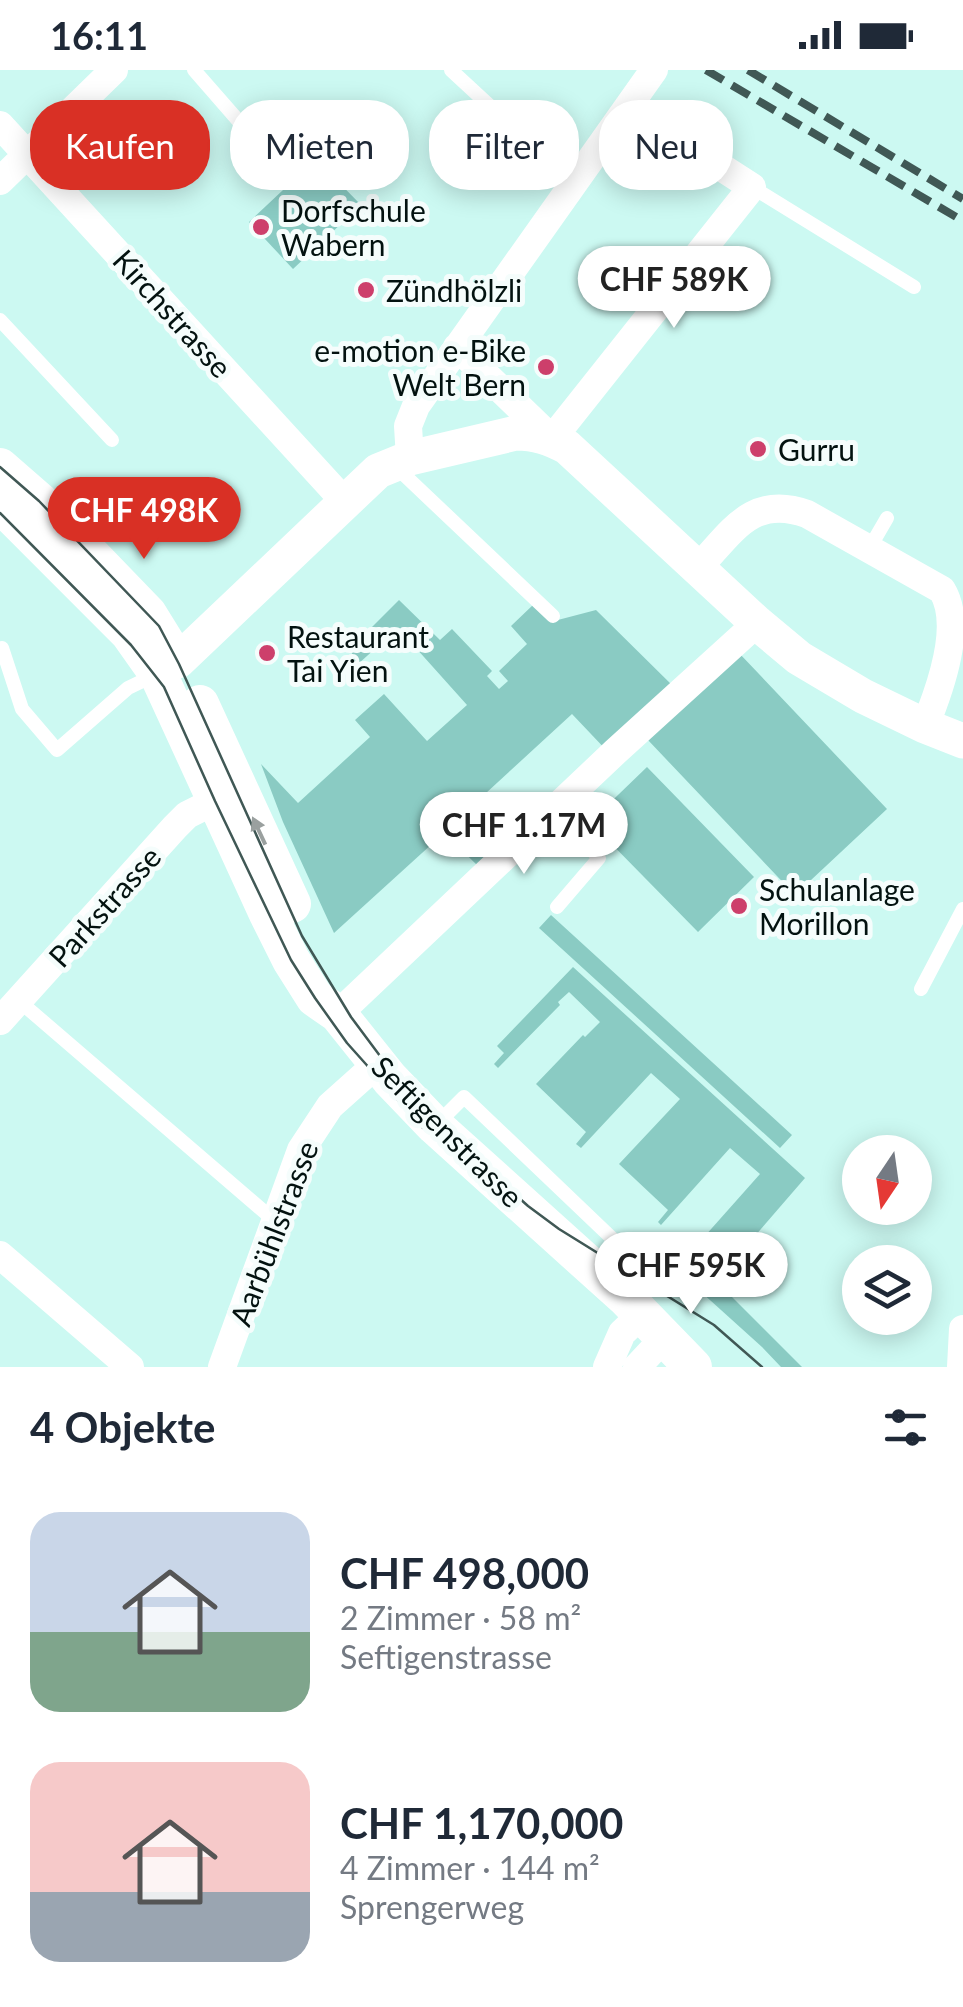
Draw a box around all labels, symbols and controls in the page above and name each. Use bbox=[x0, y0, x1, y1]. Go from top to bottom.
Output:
text: 16:11 bbox=[50, 12, 148, 58]
chip: Kaufen bbox=[30, 100, 210, 190]
chip: Mieten bbox=[230, 100, 409, 190]
chip: Filter bbox=[429, 100, 579, 190]
chip: Neu bbox=[599, 100, 733, 190]
place label: Dorfschule Wabern bbox=[281, 192, 426, 262]
marker: Dorfschule Wabern bbox=[250, 216, 272, 238]
street label: Kirchstrasse bbox=[106, 242, 240, 384]
pin: CHF 589K bbox=[571, 246, 777, 331]
text: CHF 589K bbox=[600, 259, 748, 298]
place label: Zündhölzli bbox=[386, 272, 522, 308]
marker: Zündhölzli bbox=[355, 279, 377, 301]
place label: e-motion e-Bike Welt Bern bbox=[314, 332, 526, 402]
marker: e-motion e-Bike Welt Bern bbox=[535, 356, 557, 378]
place label: Gurru bbox=[778, 431, 855, 467]
marker: Gurru bbox=[747, 438, 769, 460]
pin: CHF 498K bbox=[41, 477, 247, 562]
text: CHF 498K bbox=[70, 490, 218, 529]
place label: Restaurant Tai Yien bbox=[287, 618, 429, 688]
marker: Restaurant Tai Yien bbox=[256, 642, 278, 664]
pin: CHF 1.17M bbox=[410, 792, 638, 877]
text: CHF 1.17M bbox=[442, 805, 606, 844]
one-way arrow bbox=[250, 816, 267, 845]
street label: Parkstrasse bbox=[41, 838, 167, 974]
place label: Schulanlage Morillon bbox=[759, 871, 915, 941]
marker: Schulanlage Morillon bbox=[728, 895, 750, 917]
street label: Seftigenstrasse bbox=[365, 1048, 531, 1214]
north arrow bbox=[842, 1135, 932, 1225]
map controls bbox=[842, 1135, 932, 1335]
street label: Aarbühlstrasse bbox=[221, 1136, 325, 1330]
pin: CHF 595K bbox=[588, 1232, 794, 1317]
text: CHF 595K bbox=[617, 1245, 765, 1284]
button: layers bbox=[842, 1245, 932, 1335]
icon: filters bbox=[878, 1400, 933, 1455]
text: 4 Objekte bbox=[30, 1402, 215, 1452]
text: CHF 498,000 bbox=[340, 1548, 589, 1598]
icon: home bbox=[110, 1552, 230, 1672]
text: 2 Zimmer · 58 m² bbox=[340, 1598, 581, 1637]
text: Seftigenstrasse bbox=[340, 1637, 552, 1676]
text: CHF 1,170,000 bbox=[340, 1798, 623, 1848]
icon: home bbox=[110, 1802, 230, 1922]
text: 4 Zimmer · 144 m² bbox=[340, 1848, 600, 1887]
text: Sprengerweg bbox=[340, 1887, 524, 1926]

